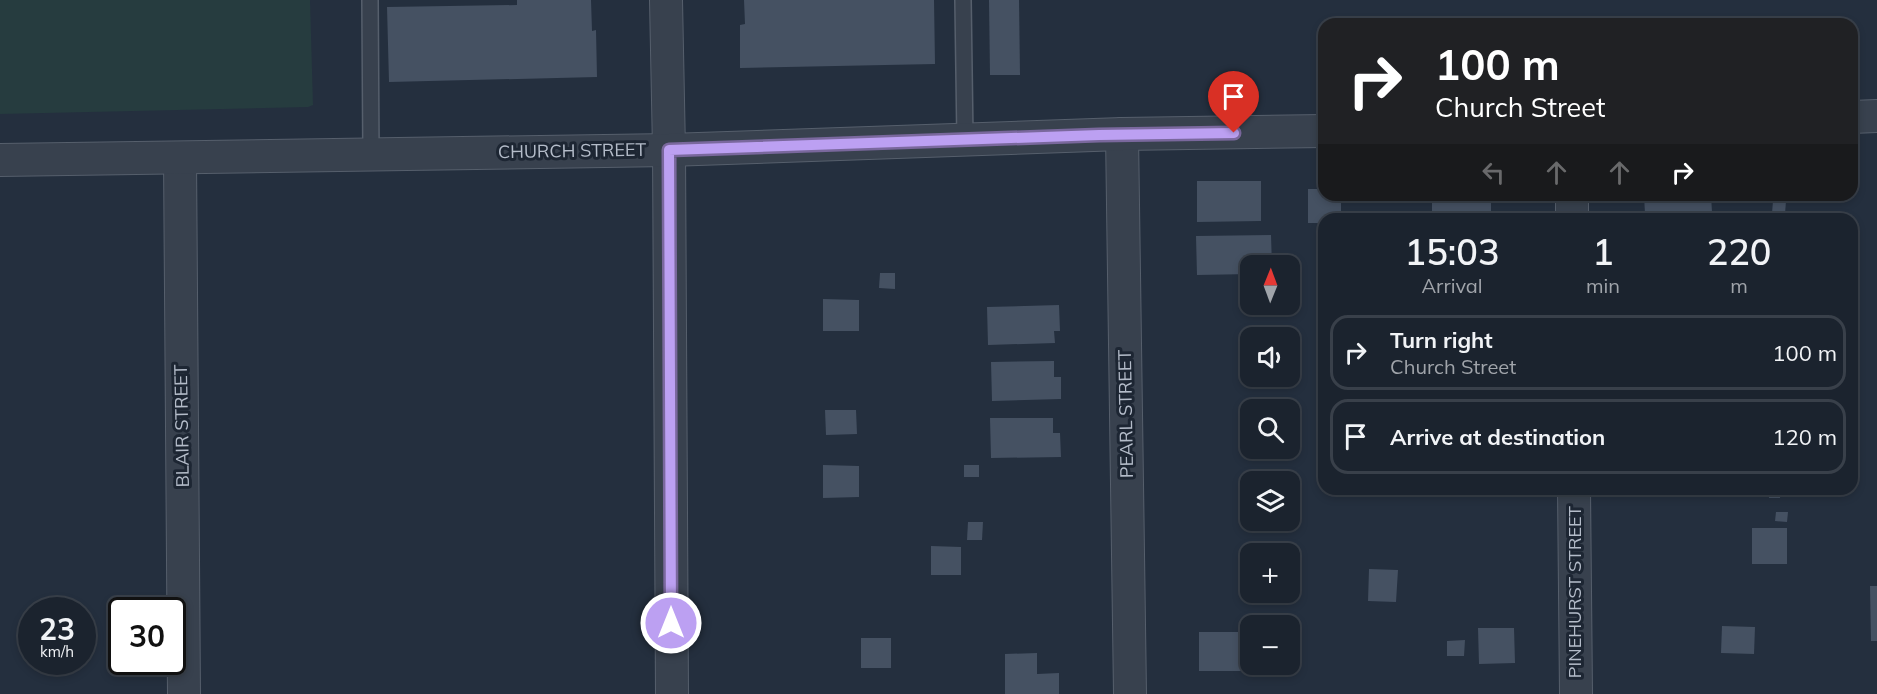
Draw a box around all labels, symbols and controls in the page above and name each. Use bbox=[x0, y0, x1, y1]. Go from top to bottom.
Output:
text: 100 m bbox=[1435, 38, 1560, 91]
icon: right bbox=[1336, 42, 1414, 120]
pin bbox=[1208, 71, 1259, 133]
icon: arrive bbox=[1217, 80, 1250, 113]
text: Church Street bbox=[1435, 90, 1605, 124]
street label: CHURCH STREET bbox=[498, 138, 647, 163]
icon: left bbox=[1477, 156, 1510, 189]
icon: ahead bbox=[1540, 156, 1573, 189]
icon: ahead bbox=[1603, 156, 1636, 189]
icon: right bbox=[1666, 156, 1699, 189]
text: 15:03 bbox=[1405, 229, 1499, 274]
text: 1 bbox=[1592, 229, 1614, 274]
text: 220 bbox=[1707, 229, 1771, 274]
north arrow bbox=[1240, 255, 1300, 315]
map controls bbox=[1240, 255, 1300, 675]
text: Arrival bbox=[1421, 273, 1483, 298]
text: min bbox=[1586, 273, 1620, 298]
text: m bbox=[1730, 273, 1748, 298]
text: Turn right bbox=[1390, 326, 1493, 354]
button: sound bbox=[1240, 327, 1300, 387]
icon: right bbox=[1339, 336, 1372, 369]
text: 100 m bbox=[1772, 339, 1837, 367]
street label: PEARL STREET bbox=[1113, 350, 1138, 478]
text: Church Street bbox=[1390, 354, 1516, 379]
street label: BLAIR STREET bbox=[169, 364, 194, 488]
button: search bbox=[1240, 399, 1300, 459]
icon: arrive bbox=[1339, 420, 1372, 453]
text: Arrive at destination bbox=[1390, 423, 1605, 451]
text: 120 m bbox=[1772, 423, 1837, 451]
button: layers bbox=[1240, 471, 1300, 531]
street label: PINEHURST STREET bbox=[1563, 506, 1586, 678]
button: + bbox=[1240, 543, 1300, 603]
position arrow bbox=[639, 591, 703, 655]
speed limit sign: 30 bbox=[108, 597, 186, 675]
text: 23 bbox=[39, 610, 75, 648]
button: − bbox=[1240, 615, 1300, 675]
text: km/h bbox=[40, 642, 74, 661]

